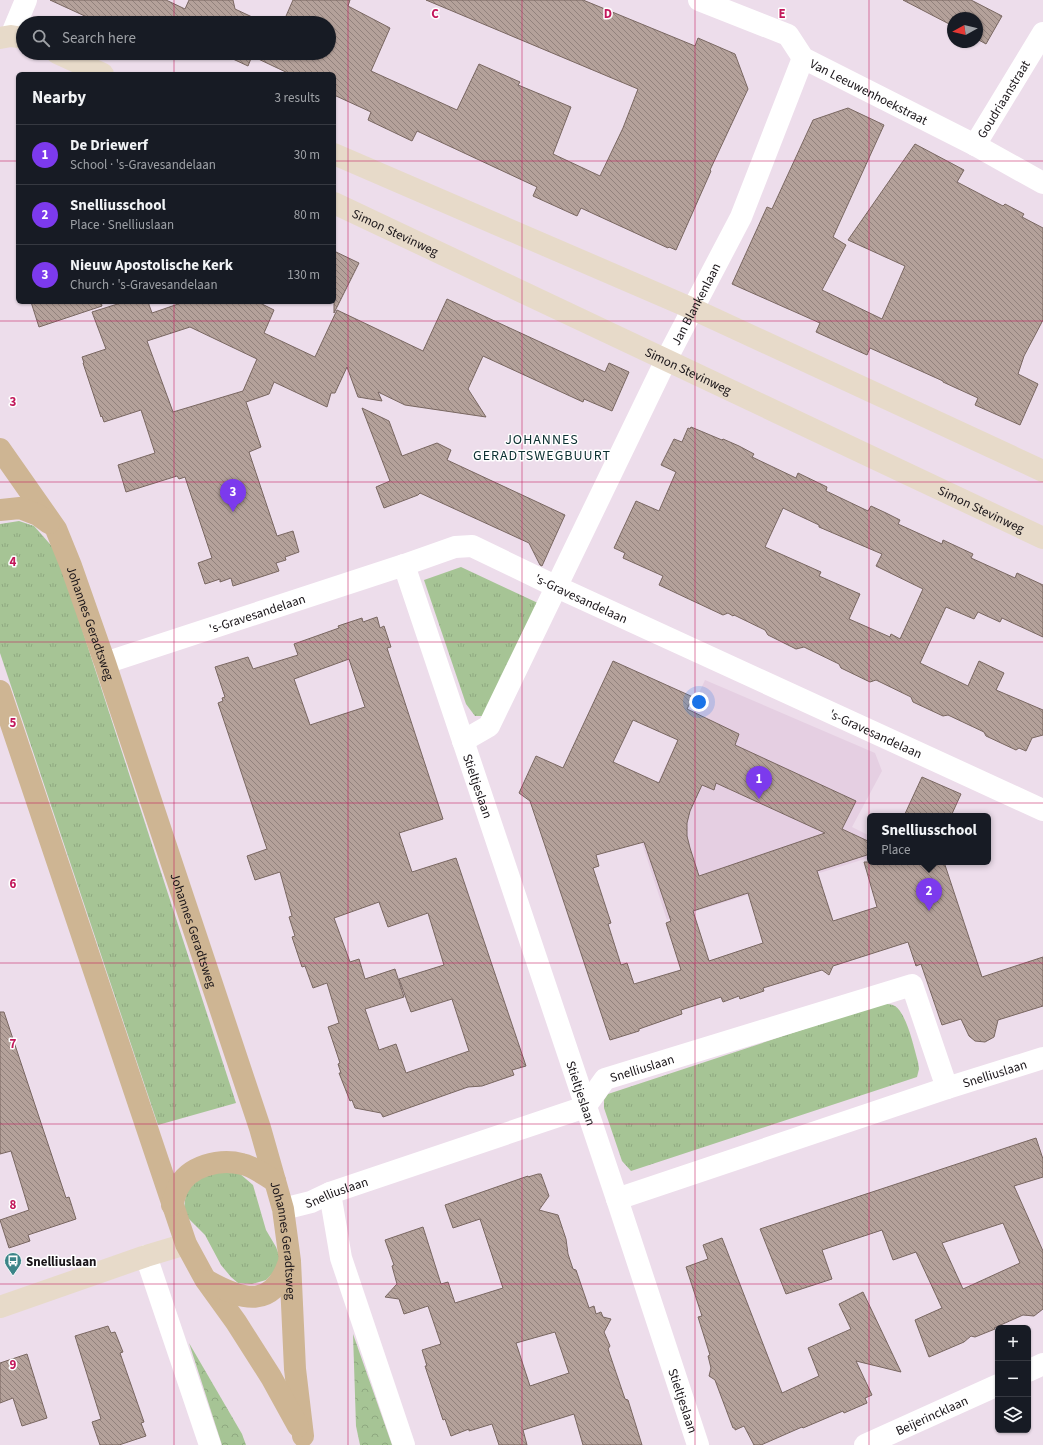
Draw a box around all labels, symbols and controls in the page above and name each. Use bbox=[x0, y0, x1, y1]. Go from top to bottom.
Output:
text: C bbox=[431, 5, 439, 23]
text: D bbox=[604, 5, 612, 23]
text: E bbox=[778, 5, 786, 23]
north arrow bbox=[947, 12, 983, 48]
search box bbox=[16, 16, 336, 60]
icon: search bbox=[30, 27, 52, 49]
text: Search here bbox=[62, 28, 136, 49]
street label: Van Leeuwenhoekstraat bbox=[806, 55, 931, 130]
street label: Goudriaanstraat bbox=[973, 56, 1035, 142]
text: Nearby bbox=[32, 86, 86, 110]
text: 3 results bbox=[275, 89, 320, 107]
text: De Driewerf bbox=[70, 135, 148, 156]
text: 1 bbox=[42, 146, 48, 164]
text: 30 m bbox=[294, 146, 320, 164]
text: School · 's-Gravesandelaan bbox=[70, 156, 216, 174]
text: Snelliusschool bbox=[70, 195, 166, 216]
street label: Simon Stevinweg bbox=[349, 205, 442, 261]
text: 2 bbox=[42, 206, 48, 224]
text: 80 m bbox=[294, 206, 320, 224]
text: Place · Snelliuslaan bbox=[70, 216, 174, 234]
text: Nieuw Apostolische Kerk bbox=[70, 255, 233, 276]
street label: Jan Blankenlaan bbox=[667, 260, 725, 349]
text: 3 bbox=[42, 266, 48, 284]
text: 130 m bbox=[287, 266, 320, 284]
text: Church · 's-Gravesandelaan bbox=[70, 276, 218, 294]
street label: Simon Stevinweg bbox=[642, 343, 735, 400]
text: 3 bbox=[10, 393, 17, 411]
district label: JOHANNES GERADTSWEGBUURT bbox=[473, 430, 611, 466]
pin: 3 bbox=[220, 479, 246, 512]
street label: Simon Stevinweg bbox=[935, 482, 1028, 538]
text: 4 bbox=[10, 553, 17, 571]
street label: Johannes Geradtsweg bbox=[62, 564, 118, 683]
street label: 's-Gravesandelaan bbox=[532, 570, 630, 628]
street label: 's-Gravesandelaan bbox=[207, 590, 308, 638]
your location bbox=[689, 692, 709, 712]
street label: 's-Gravesandelaan bbox=[826, 705, 925, 763]
text: 5 bbox=[10, 714, 17, 732]
street label: Stieltjeslaan bbox=[458, 751, 496, 821]
pin: 1 bbox=[746, 766, 772, 799]
popup bbox=[867, 813, 991, 865]
text: Snelliusschool bbox=[881, 820, 977, 841]
text: Place bbox=[881, 841, 910, 859]
street label: Johannes Geradtsweg bbox=[166, 871, 221, 991]
text: 6 bbox=[10, 875, 17, 893]
pin: 2 bbox=[916, 878, 942, 911]
text: 7 bbox=[10, 1035, 17, 1053]
street label: Snelliuslaan bbox=[608, 1050, 677, 1087]
street label: Snelliuslaan bbox=[960, 1056, 1029, 1093]
street label: Stieltjeslaan bbox=[561, 1059, 600, 1128]
street label: Snelliuslaan bbox=[303, 1173, 370, 1213]
street label: Johannes Geradtsweg bbox=[266, 1179, 300, 1301]
text: 8 bbox=[10, 1196, 17, 1214]
bus stop icon: Snelliuslaan bbox=[3, 1251, 23, 1276]
place label: Snelliuslaan bbox=[26, 1253, 96, 1271]
map controls bbox=[995, 1325, 1031, 1433]
button: + bbox=[995, 1325, 1031, 1361]
text: 9 bbox=[10, 1356, 17, 1374]
button: − bbox=[995, 1361, 1031, 1397]
street label: Stieltjeslaan bbox=[663, 1366, 701, 1436]
street label: Beijerincklaan bbox=[893, 1392, 971, 1440]
button: layers bbox=[995, 1397, 1031, 1433]

